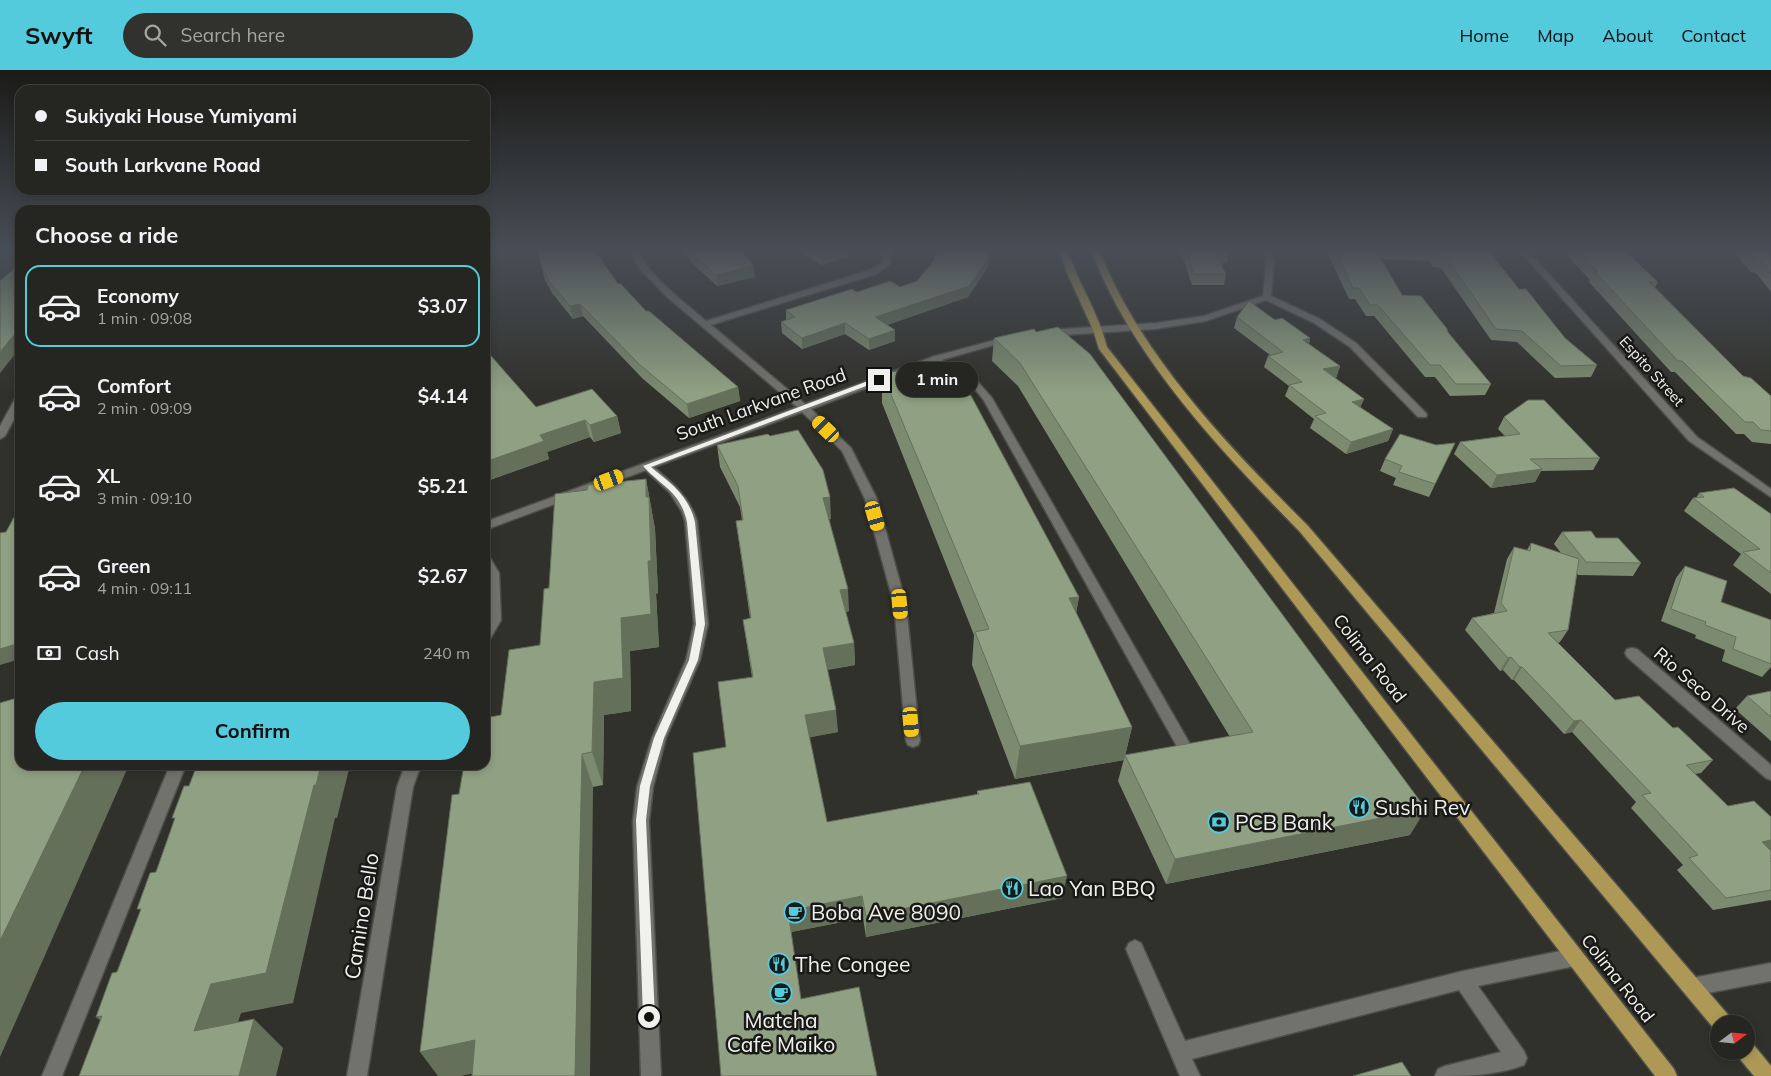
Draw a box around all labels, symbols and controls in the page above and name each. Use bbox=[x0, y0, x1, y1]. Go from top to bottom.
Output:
search box bbox=[123, 13, 473, 58]
text: Swyft bbox=[25, 20, 93, 50]
icon: search bbox=[141, 21, 169, 49]
text: Search here bbox=[181, 23, 285, 47]
text: Home bbox=[1459, 24, 1509, 47]
text: Map bbox=[1537, 24, 1574, 47]
text: About bbox=[1602, 24, 1653, 47]
text: Contact bbox=[1681, 24, 1746, 47]
text: Sukiyaki House Yumiyami bbox=[65, 104, 297, 128]
text: South Larkvane Road bbox=[65, 153, 261, 177]
text: Choose a ride bbox=[35, 221, 178, 249]
icon: car bbox=[37, 284, 82, 329]
text: Economy bbox=[97, 284, 179, 308]
text: $3.07 bbox=[418, 294, 468, 318]
text: 1 min · 09:08 bbox=[97, 308, 192, 328]
street label: Espito Street bbox=[1616, 332, 1688, 410]
callout: 1 min bbox=[896, 362, 979, 398]
street label: South Larkvane Road bbox=[673, 363, 849, 445]
route end bbox=[868, 369, 890, 391]
text: 1 min bbox=[916, 369, 958, 389]
icon: car bbox=[37, 374, 82, 419]
text: Comfort bbox=[97, 374, 171, 398]
text: $4.14 bbox=[418, 384, 468, 408]
text: 2 min · 09:09 bbox=[97, 398, 192, 418]
car bbox=[809, 413, 842, 445]
icon: car bbox=[37, 464, 82, 509]
text: XL bbox=[97, 464, 120, 488]
car bbox=[592, 468, 625, 492]
text: $5.21 bbox=[418, 474, 468, 498]
text: 3 min · 09:10 bbox=[97, 488, 192, 508]
car bbox=[863, 500, 886, 532]
icon: car bbox=[37, 554, 82, 599]
text: Green bbox=[97, 554, 151, 578]
text: $2.67 bbox=[418, 564, 468, 588]
text: 4 min · 09:11 bbox=[97, 578, 192, 598]
car bbox=[891, 588, 908, 620]
street label: Colima Road bbox=[1328, 609, 1412, 707]
icon: cash bbox=[35, 639, 63, 667]
text: Cash bbox=[75, 641, 120, 665]
street label: Rio Seco Drive bbox=[1649, 642, 1755, 738]
text: 240 m bbox=[423, 643, 470, 663]
button: Confirm bbox=[35, 702, 470, 760]
car bbox=[902, 706, 919, 738]
place label: Sushi Rev bbox=[1375, 794, 1470, 820]
restaurant icon: Sushi Rev bbox=[1347, 795, 1371, 819]
place label: PCB Bank bbox=[1235, 809, 1333, 835]
bank icon: PCB Bank bbox=[1207, 810, 1231, 834]
street label: Camino Bello bbox=[338, 851, 384, 981]
place label: Lao Yan BBQ bbox=[1028, 875, 1156, 901]
restaurant icon: Lao Yan BBQ bbox=[1000, 876, 1024, 900]
place label: Boba Ave 8090 bbox=[811, 899, 961, 925]
cafe icon: Boba Ave 8090 bbox=[783, 900, 807, 924]
street label: Colima Road bbox=[1576, 929, 1660, 1027]
place label: The Congee bbox=[795, 951, 910, 977]
restaurant icon: The Congee bbox=[767, 952, 791, 976]
cafe icon: Matcha Cafe Maiko bbox=[769, 981, 793, 1005]
route start bbox=[638, 1006, 660, 1028]
place label: Matcha Cafe Maiko bbox=[727, 1007, 835, 1057]
north arrow bbox=[1710, 1015, 1755, 1060]
map controls bbox=[1710, 1015, 1755, 1060]

